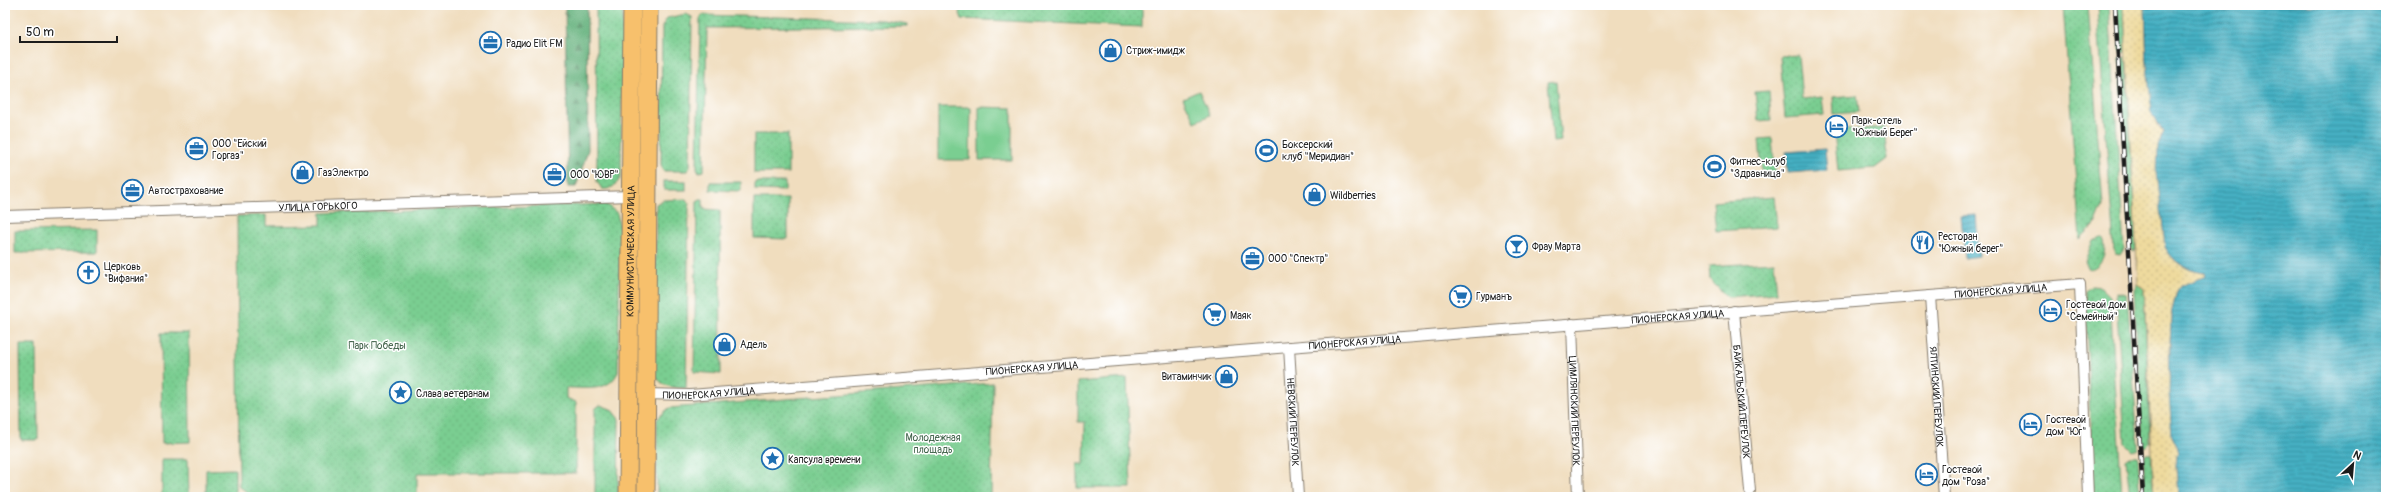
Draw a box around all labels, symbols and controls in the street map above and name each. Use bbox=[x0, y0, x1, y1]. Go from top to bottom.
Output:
scale bar bbox=[20, 18, 117, 44]
text: 50 m bbox=[26, 25, 54, 40]
office icon: Радио Elit FM bbox=[478, 30, 504, 56]
shop icon: Стриж-имидж bbox=[1097, 37, 1123, 63]
place label: Радио Elit FM bbox=[506, 38, 562, 50]
place label: Стриж-имидж bbox=[1126, 45, 1186, 57]
hotel icon: Парк-отель "Южный Берег" bbox=[1823, 113, 1849, 139]
place label: Парк-отель "Южный Берег" bbox=[1852, 115, 1918, 139]
office icon: ООО "Ейский Горгаз" bbox=[184, 136, 210, 162]
sports icon: Боксерский клуб "Меридиан" bbox=[1254, 137, 1280, 163]
place label: ООО "Ейский Горгаз" bbox=[212, 138, 267, 162]
place label: Боксерский клуб "Меридиан" bbox=[1282, 139, 1354, 163]
sports icon: Фитнес-клуб "Здравница" bbox=[1701, 154, 1727, 180]
place label: Фитнес-клуб "Здравница" bbox=[1730, 156, 1786, 180]
shop icon: ГазЭлектро bbox=[289, 159, 315, 185]
office icon: ООО "ЮВР" bbox=[542, 161, 568, 187]
place label: ГазЭлектро bbox=[318, 167, 369, 179]
place label: ООО "ЮВР" bbox=[570, 169, 619, 181]
office icon: Автострахование bbox=[119, 177, 145, 203]
shop icon: Wildberries bbox=[1302, 182, 1328, 208]
place label: Автострахование bbox=[148, 185, 223, 197]
street label: КОММУНИСТИЧЕСКАЯ УЛИЦА bbox=[624, 185, 638, 317]
place label: Wildberries bbox=[1330, 190, 1376, 202]
street label: УЛИЦА ГОРЬКОГО bbox=[278, 200, 358, 214]
restaurant icon: Ресторан "Южный берег" bbox=[1909, 229, 1935, 255]
place label: Ресторан "Южный берег" bbox=[1938, 231, 2003, 255]
bar icon: Фрау Марта bbox=[1503, 233, 1529, 259]
place label: Фрау Марта bbox=[1532, 241, 1581, 253]
office icon: ООО "Спектр" bbox=[1240, 245, 1266, 271]
place label: ООО "Спектр" bbox=[1268, 253, 1328, 265]
church icon: Церковь "Вифания" bbox=[75, 259, 101, 285]
place label: Церковь "Вифания" bbox=[104, 261, 148, 285]
street label: ПИОНЕРСКАЯ УЛИЦА bbox=[1954, 282, 2048, 301]
supermarket icon: Гурманъ bbox=[1448, 283, 1474, 309]
place label: Гурманъ bbox=[1476, 291, 1512, 303]
hotel icon: Гостевой дом "Семейный" bbox=[2038, 297, 2064, 323]
place label: Гостевой дом "Семейный" bbox=[2066, 299, 2127, 323]
supermarket icon: Маяк bbox=[1201, 302, 1227, 328]
street label: ПИОНЕРСКАЯ УЛИЦА bbox=[1631, 307, 1725, 327]
place label: Маяк bbox=[1230, 310, 1252, 322]
shop icon: Адель bbox=[712, 331, 738, 357]
street label: ПИОНЕРСКАЯ УЛИЦА bbox=[1308, 333, 1402, 353]
place label: Адель bbox=[740, 339, 768, 351]
park label: Парк Победы bbox=[348, 340, 406, 352]
street label: БАЙКАЛЬСКИЙ ПЕРЕУЛОК bbox=[1730, 344, 1752, 459]
street label: ЯЛТИНСКИЙ ПЕРЕУЛОК bbox=[1927, 346, 1946, 448]
street label: ЦИМЛЯНСКИЙ ПЕРЕУЛОК bbox=[1566, 356, 1582, 466]
street label: ПИОНЕРСКАЯ УЛИЦА bbox=[985, 359, 1079, 378]
shop icon: Витаминчик bbox=[1214, 363, 1240, 389]
place label: Витаминчик bbox=[1162, 371, 1212, 383]
street label: НЕВСКИЙ ПЕРЕУЛОК bbox=[1284, 377, 1301, 467]
place icon: Слава ветеранам bbox=[388, 380, 414, 406]
street label: ПИОНЕРСКАЯ УЛИЦА bbox=[662, 385, 756, 402]
place label: Слава ветеранам bbox=[416, 388, 490, 400]
hotel icon: Гостевой дом "Юг" bbox=[2017, 412, 2043, 438]
place label: Гостевой дом "Юг" bbox=[2046, 414, 2086, 438]
park label: Молодежная площадь bbox=[906, 432, 961, 456]
north arrow bbox=[2333, 444, 2373, 484]
place icon: Капсула времени bbox=[760, 446, 786, 472]
text: N bbox=[2351, 448, 2364, 463]
place label: Капсула времени bbox=[788, 454, 861, 466]
hotel icon: Гостевой дом "Роза" bbox=[1914, 462, 1940, 488]
place label: Гостевой дом "Роза" bbox=[1942, 464, 1990, 488]

